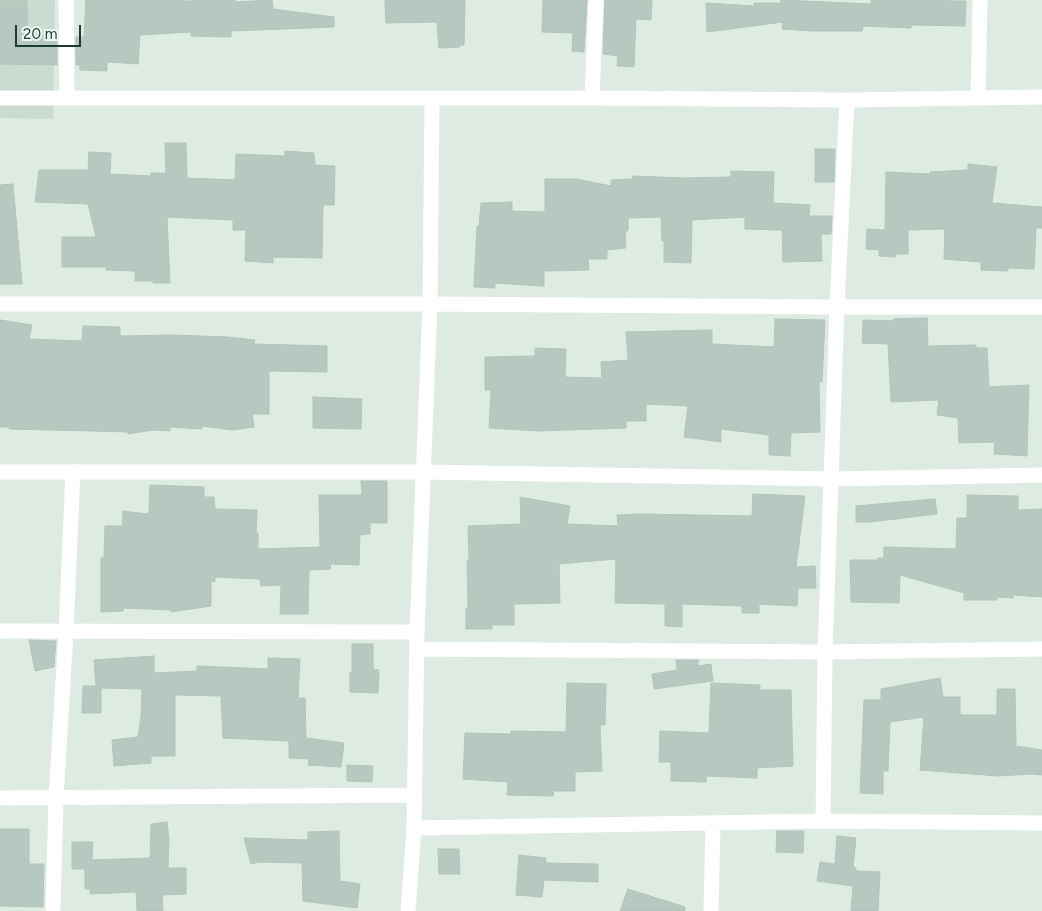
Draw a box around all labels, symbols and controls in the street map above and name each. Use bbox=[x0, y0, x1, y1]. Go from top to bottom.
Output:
scale bar bbox=[18, 15, 84, 47]
text: 20 m bbox=[23, 25, 57, 43]

